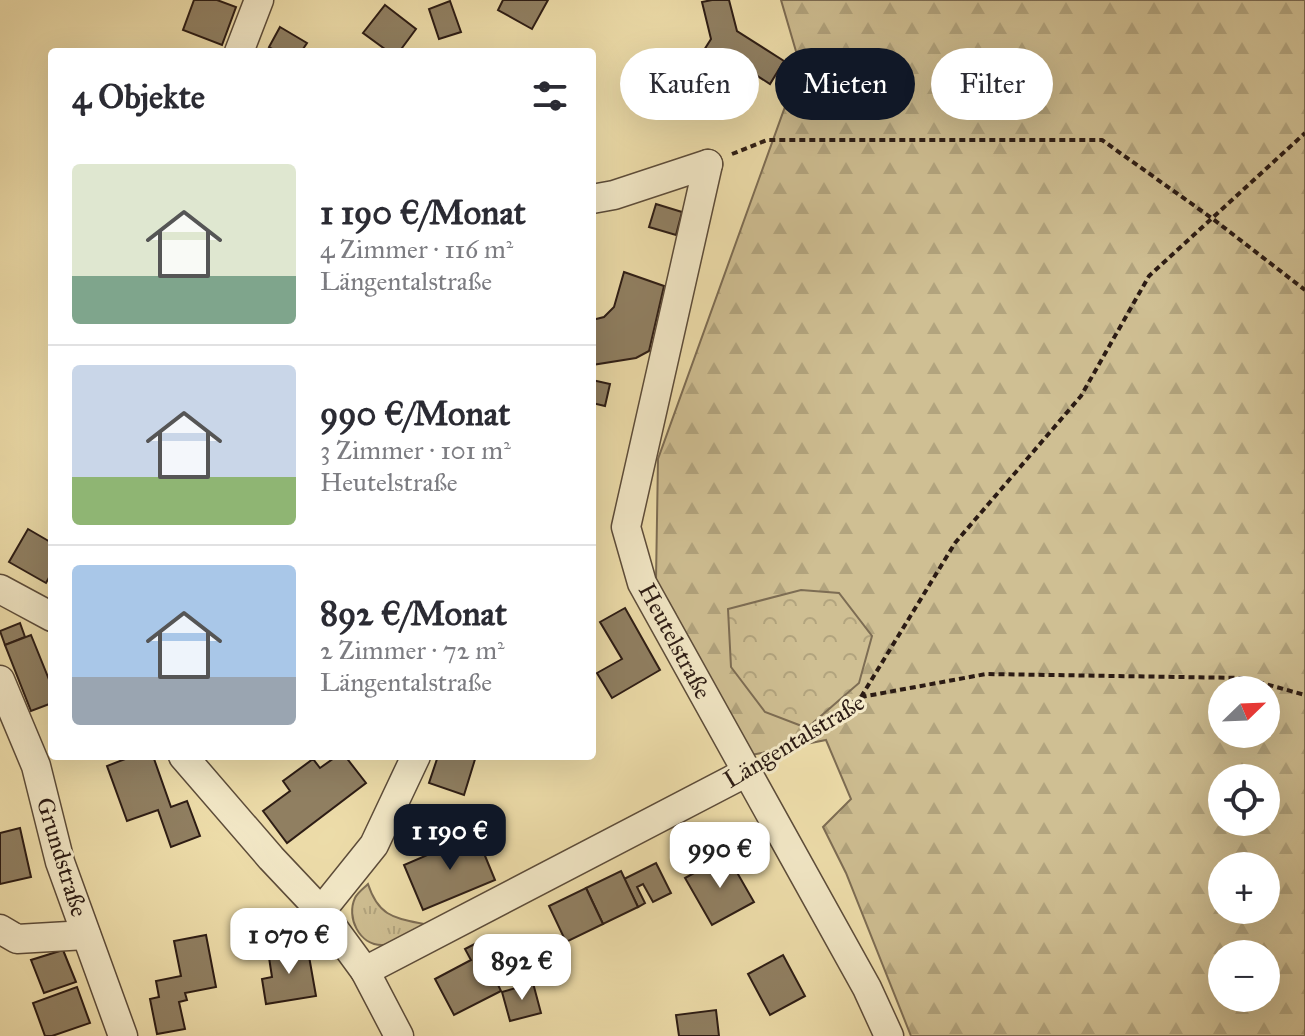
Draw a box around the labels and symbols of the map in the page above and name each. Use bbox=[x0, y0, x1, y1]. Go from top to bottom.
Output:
street label: Heutelstraße bbox=[632, 578, 718, 704]
north arrow bbox=[1208, 676, 1280, 748]
street label: Längentalstraße bbox=[718, 687, 870, 795]
street label: Grundstraße bbox=[30, 794, 94, 920]
pin: 1 190 € bbox=[376, 804, 524, 872]
pin: 990 € bbox=[664, 822, 776, 890]
pin: 1 070 € bbox=[215, 908, 363, 976]
pin: 892 € bbox=[466, 934, 578, 1002]

